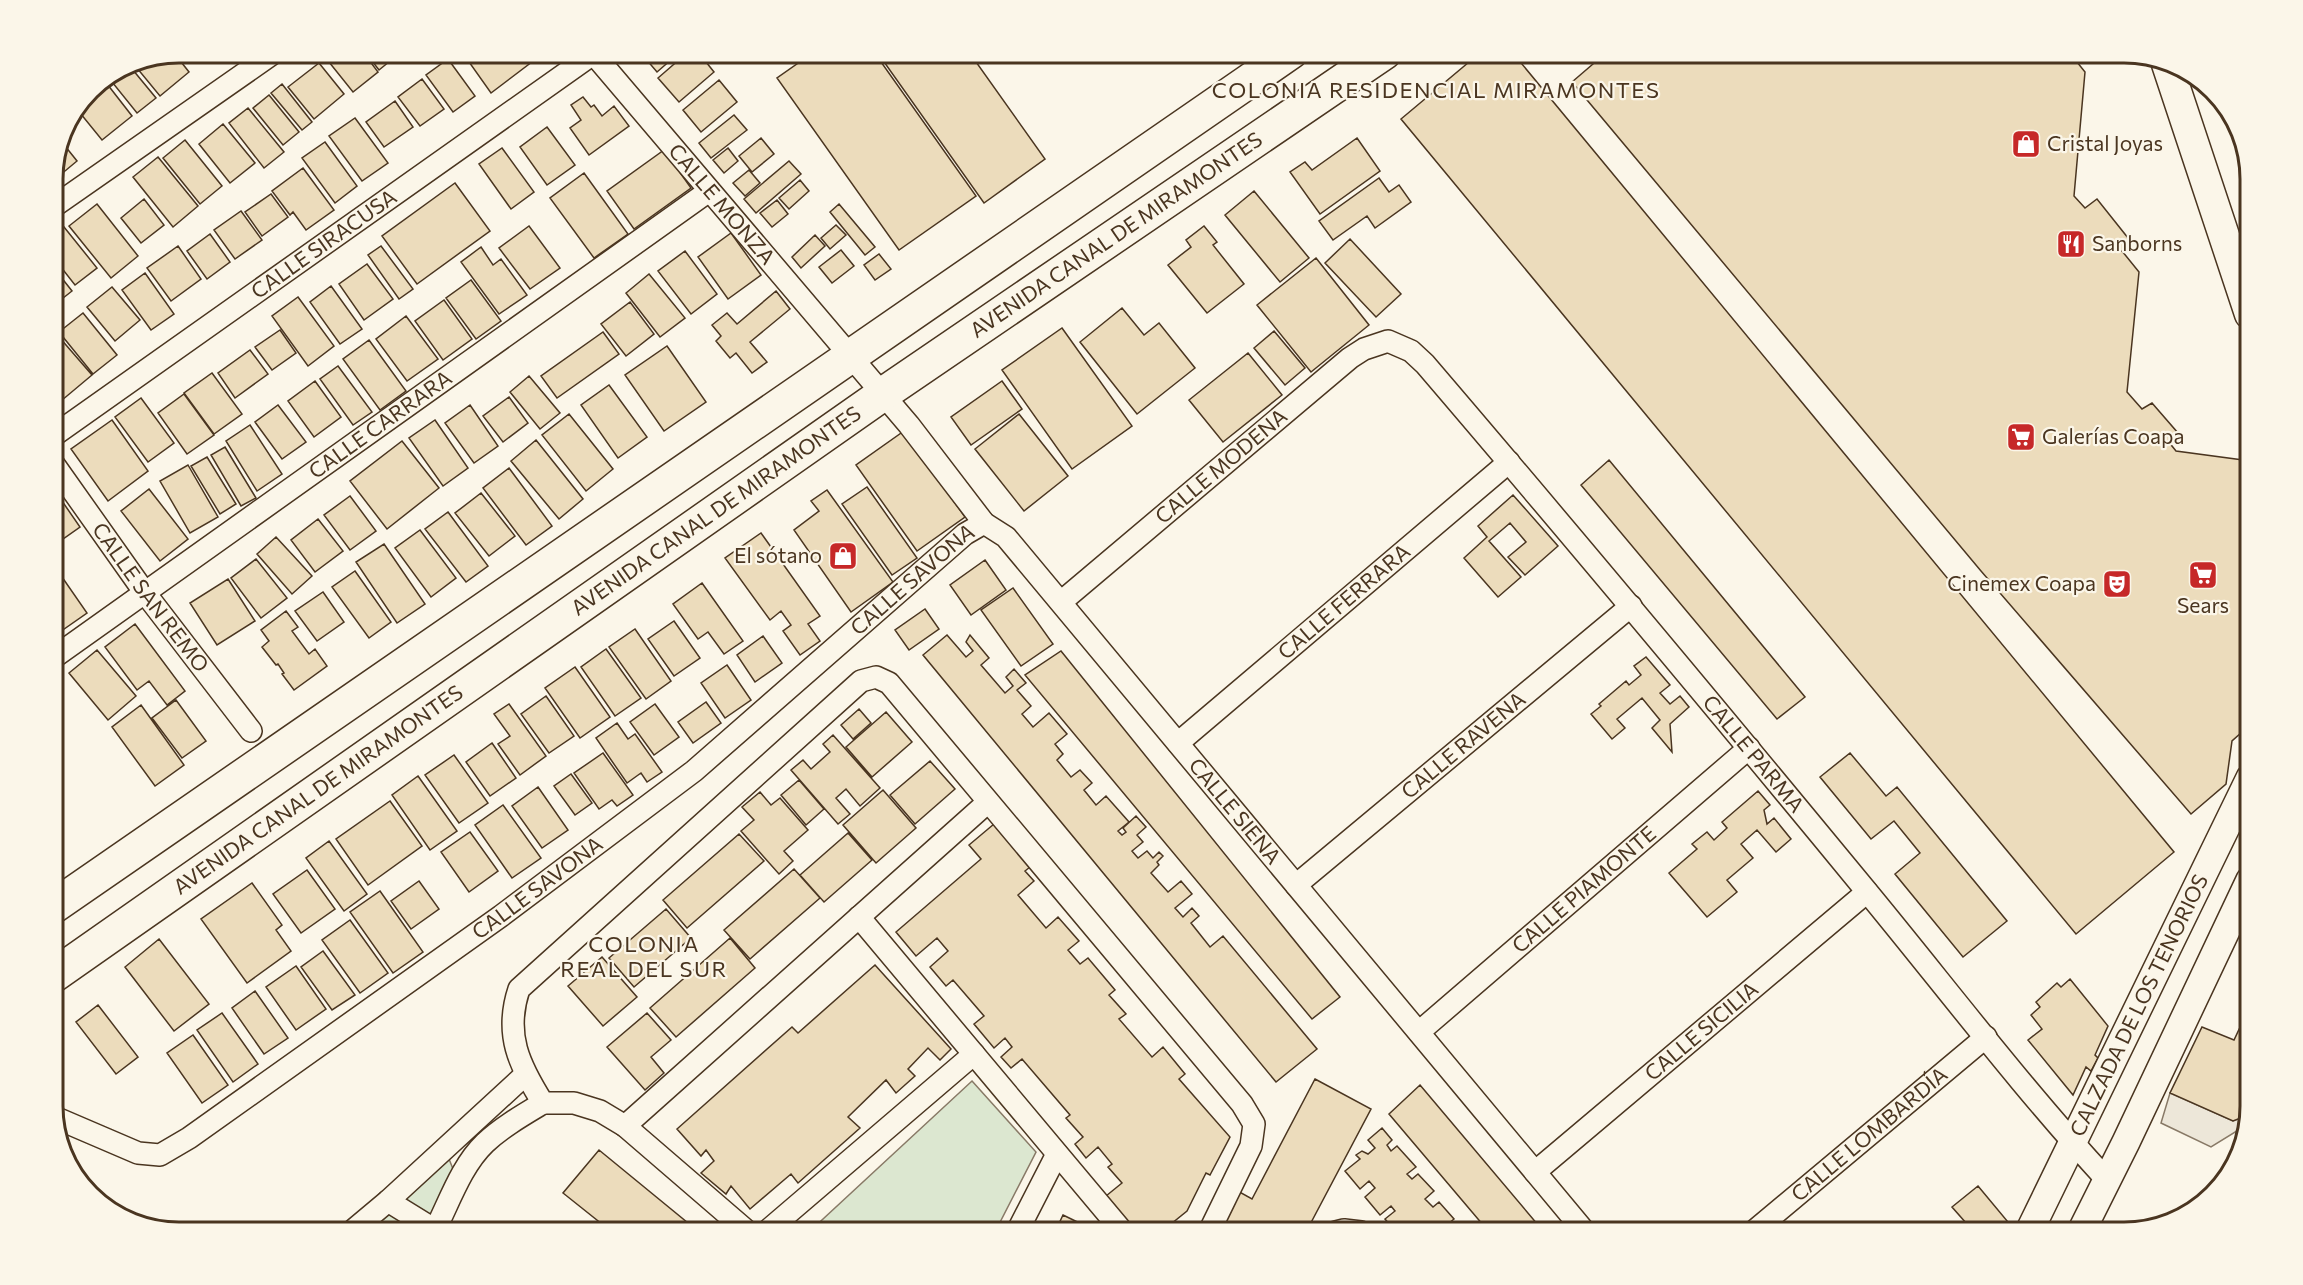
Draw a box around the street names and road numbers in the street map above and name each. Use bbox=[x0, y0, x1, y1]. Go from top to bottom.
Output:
street label: AVENIDA CANAL DE MIRAMONTES bbox=[965, 126, 1266, 342]
street label: CALLE MONZA bbox=[664, 138, 781, 269]
street label: CALLE SIRACUSA bbox=[246, 183, 401, 303]
street label: CALLE CARRARA bbox=[303, 364, 456, 483]
street label: AVENIDA CANAL DE MIRAMONTES bbox=[566, 400, 865, 620]
street label: CALLE MODENA bbox=[1150, 403, 1291, 528]
street label: CALLE SAN REMO bbox=[88, 517, 215, 676]
street label: CALLE SAVONA bbox=[845, 518, 978, 639]
street label: CALLE FERRARA bbox=[1272, 538, 1414, 664]
street label: AVENIDA CANAL DE MIRAMONTES bbox=[168, 679, 467, 899]
street label: CALLE RAVENA bbox=[1395, 686, 1530, 803]
street label: CALLE PARMA bbox=[1698, 689, 1810, 817]
street label: CALLE SIENA bbox=[1184, 752, 1287, 868]
street label: CALLE PIAMONTE bbox=[1506, 820, 1660, 957]
street label: CALLE SAVONA bbox=[467, 830, 607, 944]
street label: CALZADA DE LOS TENORIOS bbox=[2064, 870, 2212, 1140]
street label: CALLE SICILIA bbox=[1639, 976, 1762, 1085]
street label: CALLE LOMBARDÍA bbox=[1785, 1061, 1952, 1206]

